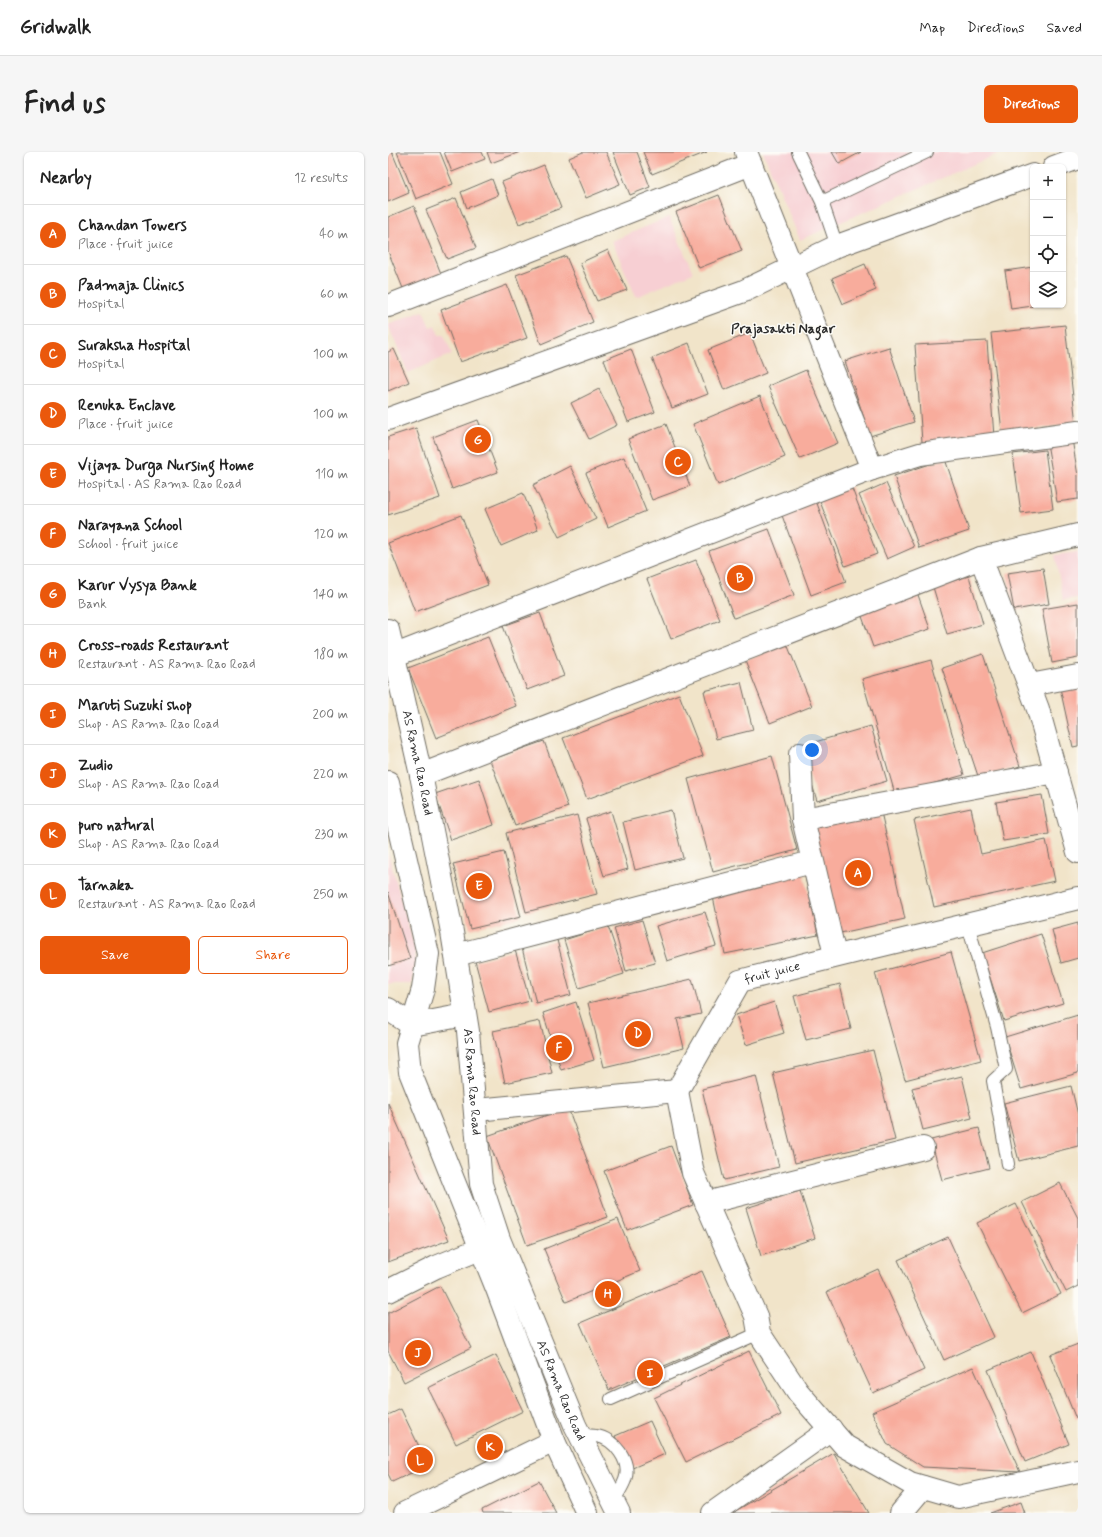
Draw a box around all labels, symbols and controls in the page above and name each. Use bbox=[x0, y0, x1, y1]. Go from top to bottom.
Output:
text: Gridwalk bbox=[20, 15, 91, 40]
text: Map bbox=[919, 19, 945, 37]
text: Directions bbox=[967, 19, 1025, 37]
text: Saved bbox=[1047, 19, 1082, 37]
button: Directions bbox=[984, 85, 1078, 123]
text: Find us bbox=[24, 86, 105, 123]
map controls bbox=[1030, 164, 1066, 308]
button: + bbox=[1030, 164, 1066, 200]
text: Nearby bbox=[40, 167, 92, 189]
text: 12 results bbox=[294, 170, 348, 187]
button: − bbox=[1030, 200, 1066, 236]
text: Chandan Towers bbox=[78, 216, 187, 236]
text: A bbox=[49, 226, 57, 243]
text: 40 m bbox=[319, 226, 348, 243]
text: Place · fruit juice bbox=[78, 236, 173, 253]
button: locate bbox=[1030, 236, 1066, 272]
button: layers bbox=[1030, 272, 1066, 308]
text: Padmaja Clinics bbox=[78, 276, 184, 296]
text: B bbox=[49, 286, 57, 303]
text: 60 m bbox=[320, 286, 348, 303]
text: Hospital bbox=[78, 296, 124, 313]
district label: Prajasakti Nagar bbox=[731, 320, 835, 341]
text: Suraksha Hospital bbox=[78, 336, 190, 356]
text: C bbox=[48, 346, 58, 363]
text: 100 m bbox=[313, 346, 348, 363]
text: Hospital bbox=[78, 356, 124, 373]
text: Renuka Enclave bbox=[78, 396, 176, 416]
text: D bbox=[49, 406, 57, 423]
text: 100 m bbox=[313, 406, 348, 423]
text: Place · fruit juice bbox=[78, 416, 173, 433]
pin: G bbox=[465, 425, 491, 455]
pin: C bbox=[665, 447, 691, 477]
text: Vijaya Durga Nursing Home bbox=[78, 456, 254, 476]
text: E bbox=[49, 466, 57, 483]
text: 110 m bbox=[315, 466, 348, 483]
text: Hospital · AS Rama Rao Road bbox=[78, 476, 242, 493]
text: Narayana School bbox=[78, 516, 182, 536]
text: F bbox=[50, 526, 56, 543]
text: 120 m bbox=[314, 526, 348, 543]
text: School · fruit juice bbox=[78, 536, 178, 553]
pin: B bbox=[727, 563, 753, 593]
text: Karur Vysya Bank bbox=[78, 576, 197, 596]
text: G bbox=[49, 586, 57, 603]
text: 140 m bbox=[313, 586, 348, 603]
text: Bank bbox=[78, 596, 107, 613]
text: Cross-roads Restaurant bbox=[78, 636, 229, 656]
text: H bbox=[49, 646, 57, 663]
text: 180 m bbox=[313, 646, 348, 663]
text: Restaurant · AS Rama Rao Road bbox=[78, 656, 256, 673]
text: Maruti Suzuki shop bbox=[78, 696, 192, 716]
text: I bbox=[50, 706, 56, 723]
text: 200 m bbox=[313, 706, 348, 723]
street label: AS Rama Rao Road bbox=[398, 708, 437, 817]
text: Shop · AS Rama Rao Road bbox=[78, 716, 219, 733]
your location bbox=[802, 740, 822, 760]
text: Zudio bbox=[78, 756, 113, 776]
text: J bbox=[49, 766, 57, 783]
text: 220 m bbox=[313, 766, 348, 783]
text: Shop · AS Rama Rao Road bbox=[78, 776, 219, 793]
text: puro natural bbox=[78, 816, 154, 836]
text: K bbox=[48, 826, 58, 843]
text: 230 m bbox=[314, 826, 348, 843]
text: Shop · AS Rama Rao Road bbox=[78, 836, 219, 853]
pin: A bbox=[845, 858, 871, 888]
pin: E bbox=[466, 871, 492, 901]
text: Tarnaka bbox=[78, 876, 133, 896]
text: L bbox=[49, 886, 57, 903]
text: 250 m bbox=[313, 886, 348, 903]
text: Restaurant · AS Rama Rao Road bbox=[78, 896, 256, 913]
button: Save bbox=[40, 936, 190, 974]
button: Share bbox=[198, 936, 348, 974]
street label: fruit juice bbox=[743, 957, 802, 988]
pin: D bbox=[625, 1019, 651, 1049]
street label: AS Rama Rao Road bbox=[459, 1028, 485, 1136]
pin: F bbox=[546, 1033, 572, 1063]
pin: H bbox=[595, 1279, 621, 1309]
pin: J bbox=[405, 1338, 431, 1368]
street label: AS Rama Rao Road bbox=[533, 1338, 590, 1443]
pin: I bbox=[637, 1358, 663, 1388]
pin: K bbox=[477, 1432, 503, 1462]
pin: L bbox=[407, 1445, 433, 1475]

